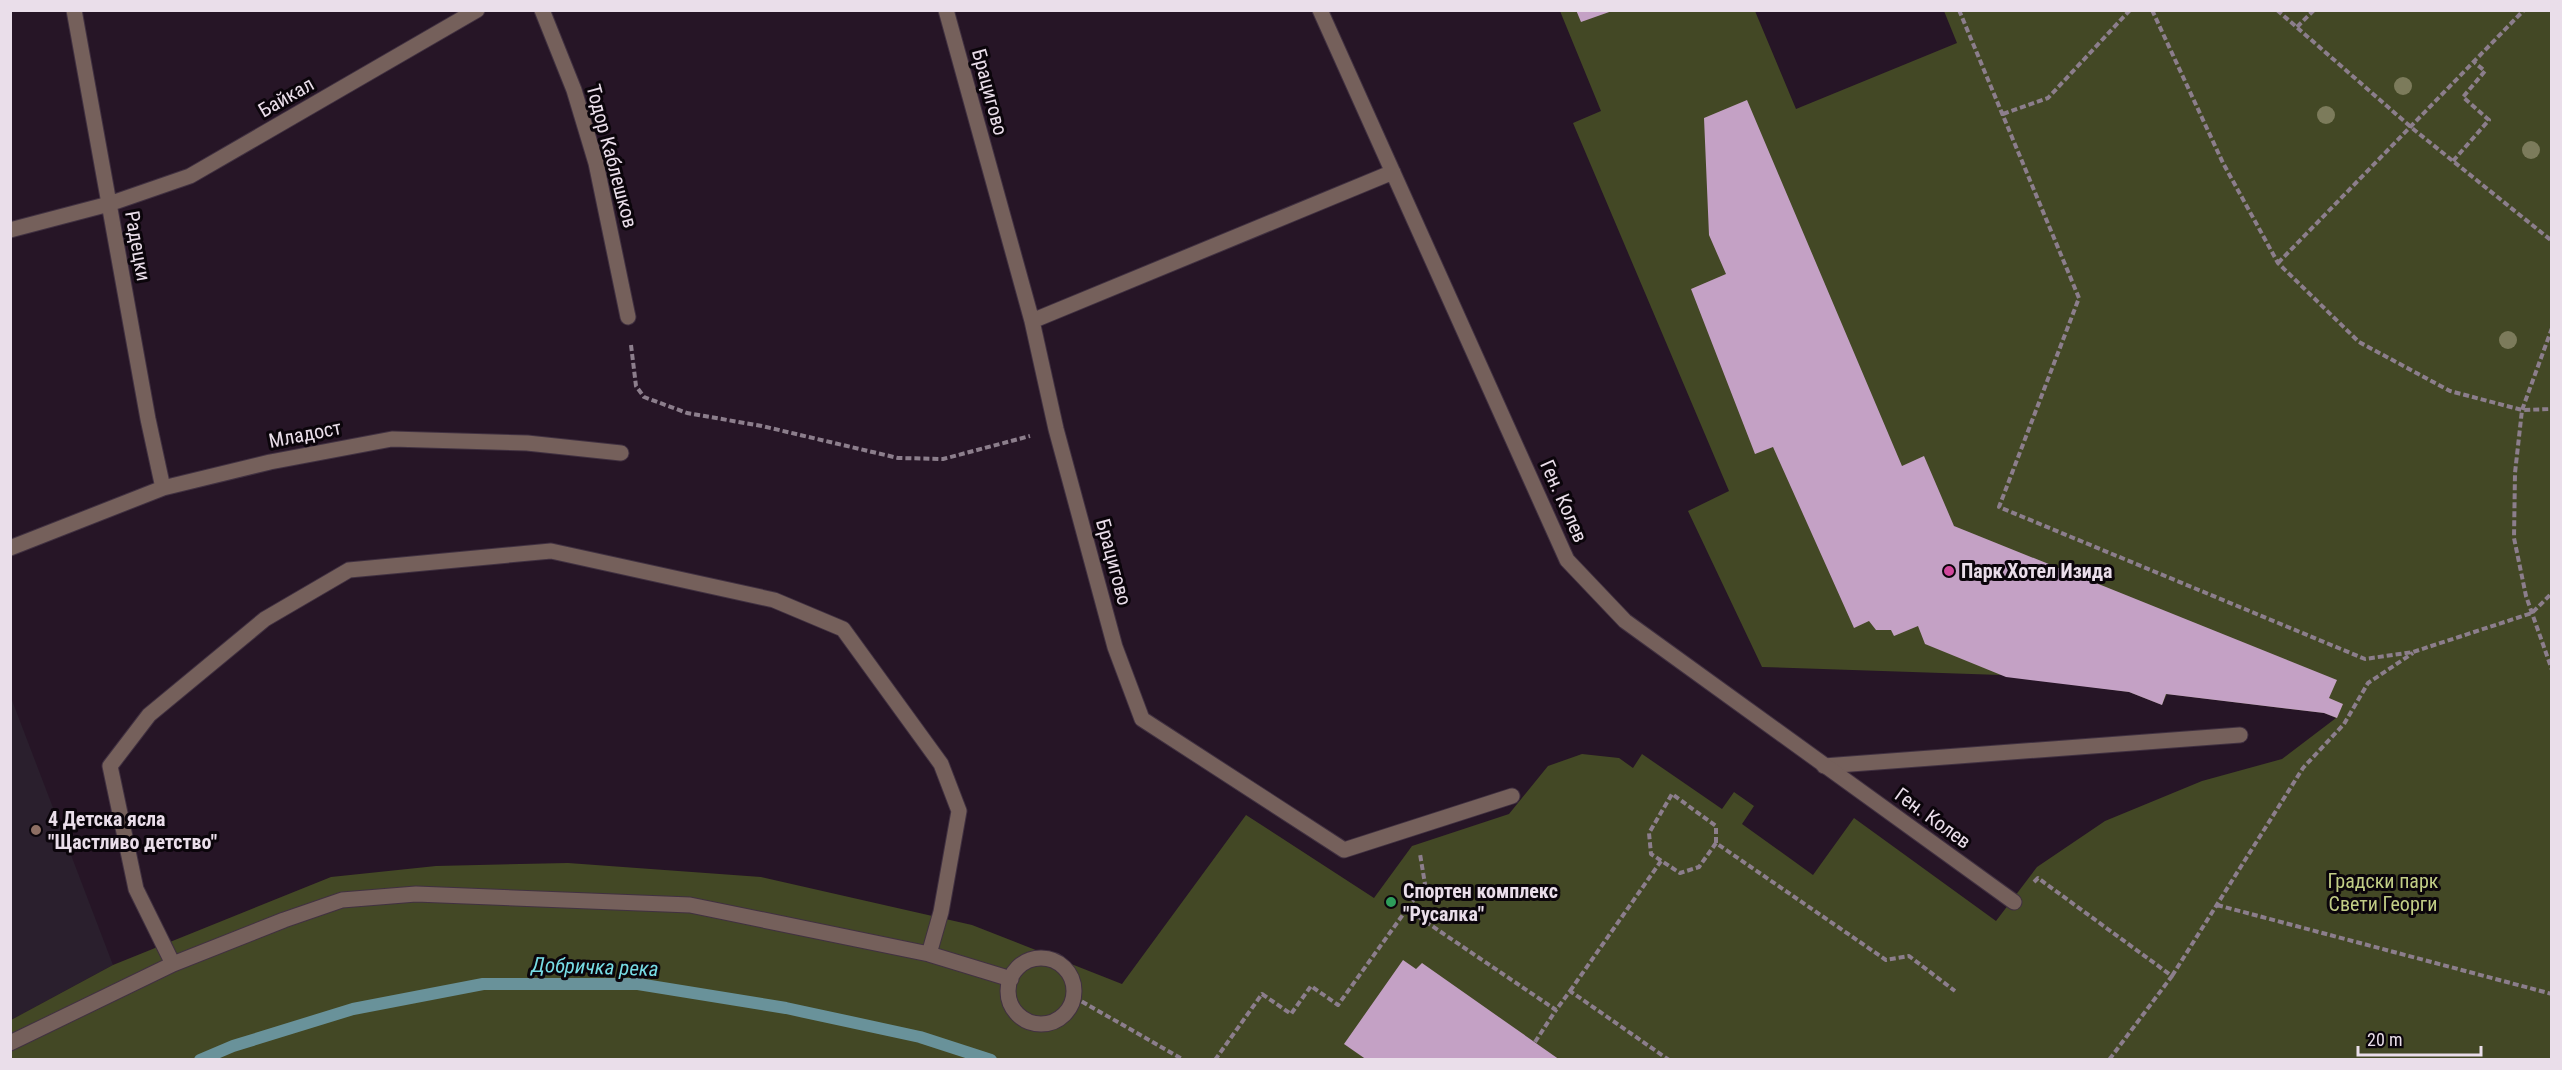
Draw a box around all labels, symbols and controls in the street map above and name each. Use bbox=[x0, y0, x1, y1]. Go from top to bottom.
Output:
street label: Брацигово bbox=[967, 46, 1013, 138]
street label: Байкал bbox=[254, 72, 318, 122]
street label: Тодор Каблешков bbox=[581, 82, 643, 230]
street label: Радецки bbox=[120, 209, 156, 283]
street label: Младост bbox=[267, 415, 343, 453]
street label: Ген. Колев bbox=[1535, 456, 1593, 546]
street label: Брацигово bbox=[1091, 516, 1137, 608]
place label: Парк Хотел Изида bbox=[1961, 559, 2113, 583]
marker: Парк Хотел Изида bbox=[1942, 564, 1956, 578]
street label: Ген. Колев bbox=[1890, 782, 1976, 854]
place label: 4 Детска ясла "Щастливо детство" bbox=[48, 807, 217, 854]
marker: 4 Детска ясла "Щастливо детство" bbox=[29, 823, 43, 837]
park label: Градски парк Свети Георги bbox=[2328, 869, 2439, 916]
place label: Спортен комплекс "Русалка" bbox=[1403, 879, 1558, 926]
marker: Спортен комплекс "Русалка" bbox=[1384, 895, 1398, 909]
water label: Добричка река bbox=[529, 953, 659, 981]
scale bar bbox=[2358, 1019, 2481, 1057]
text: 20 m bbox=[2367, 1029, 2402, 1050]

